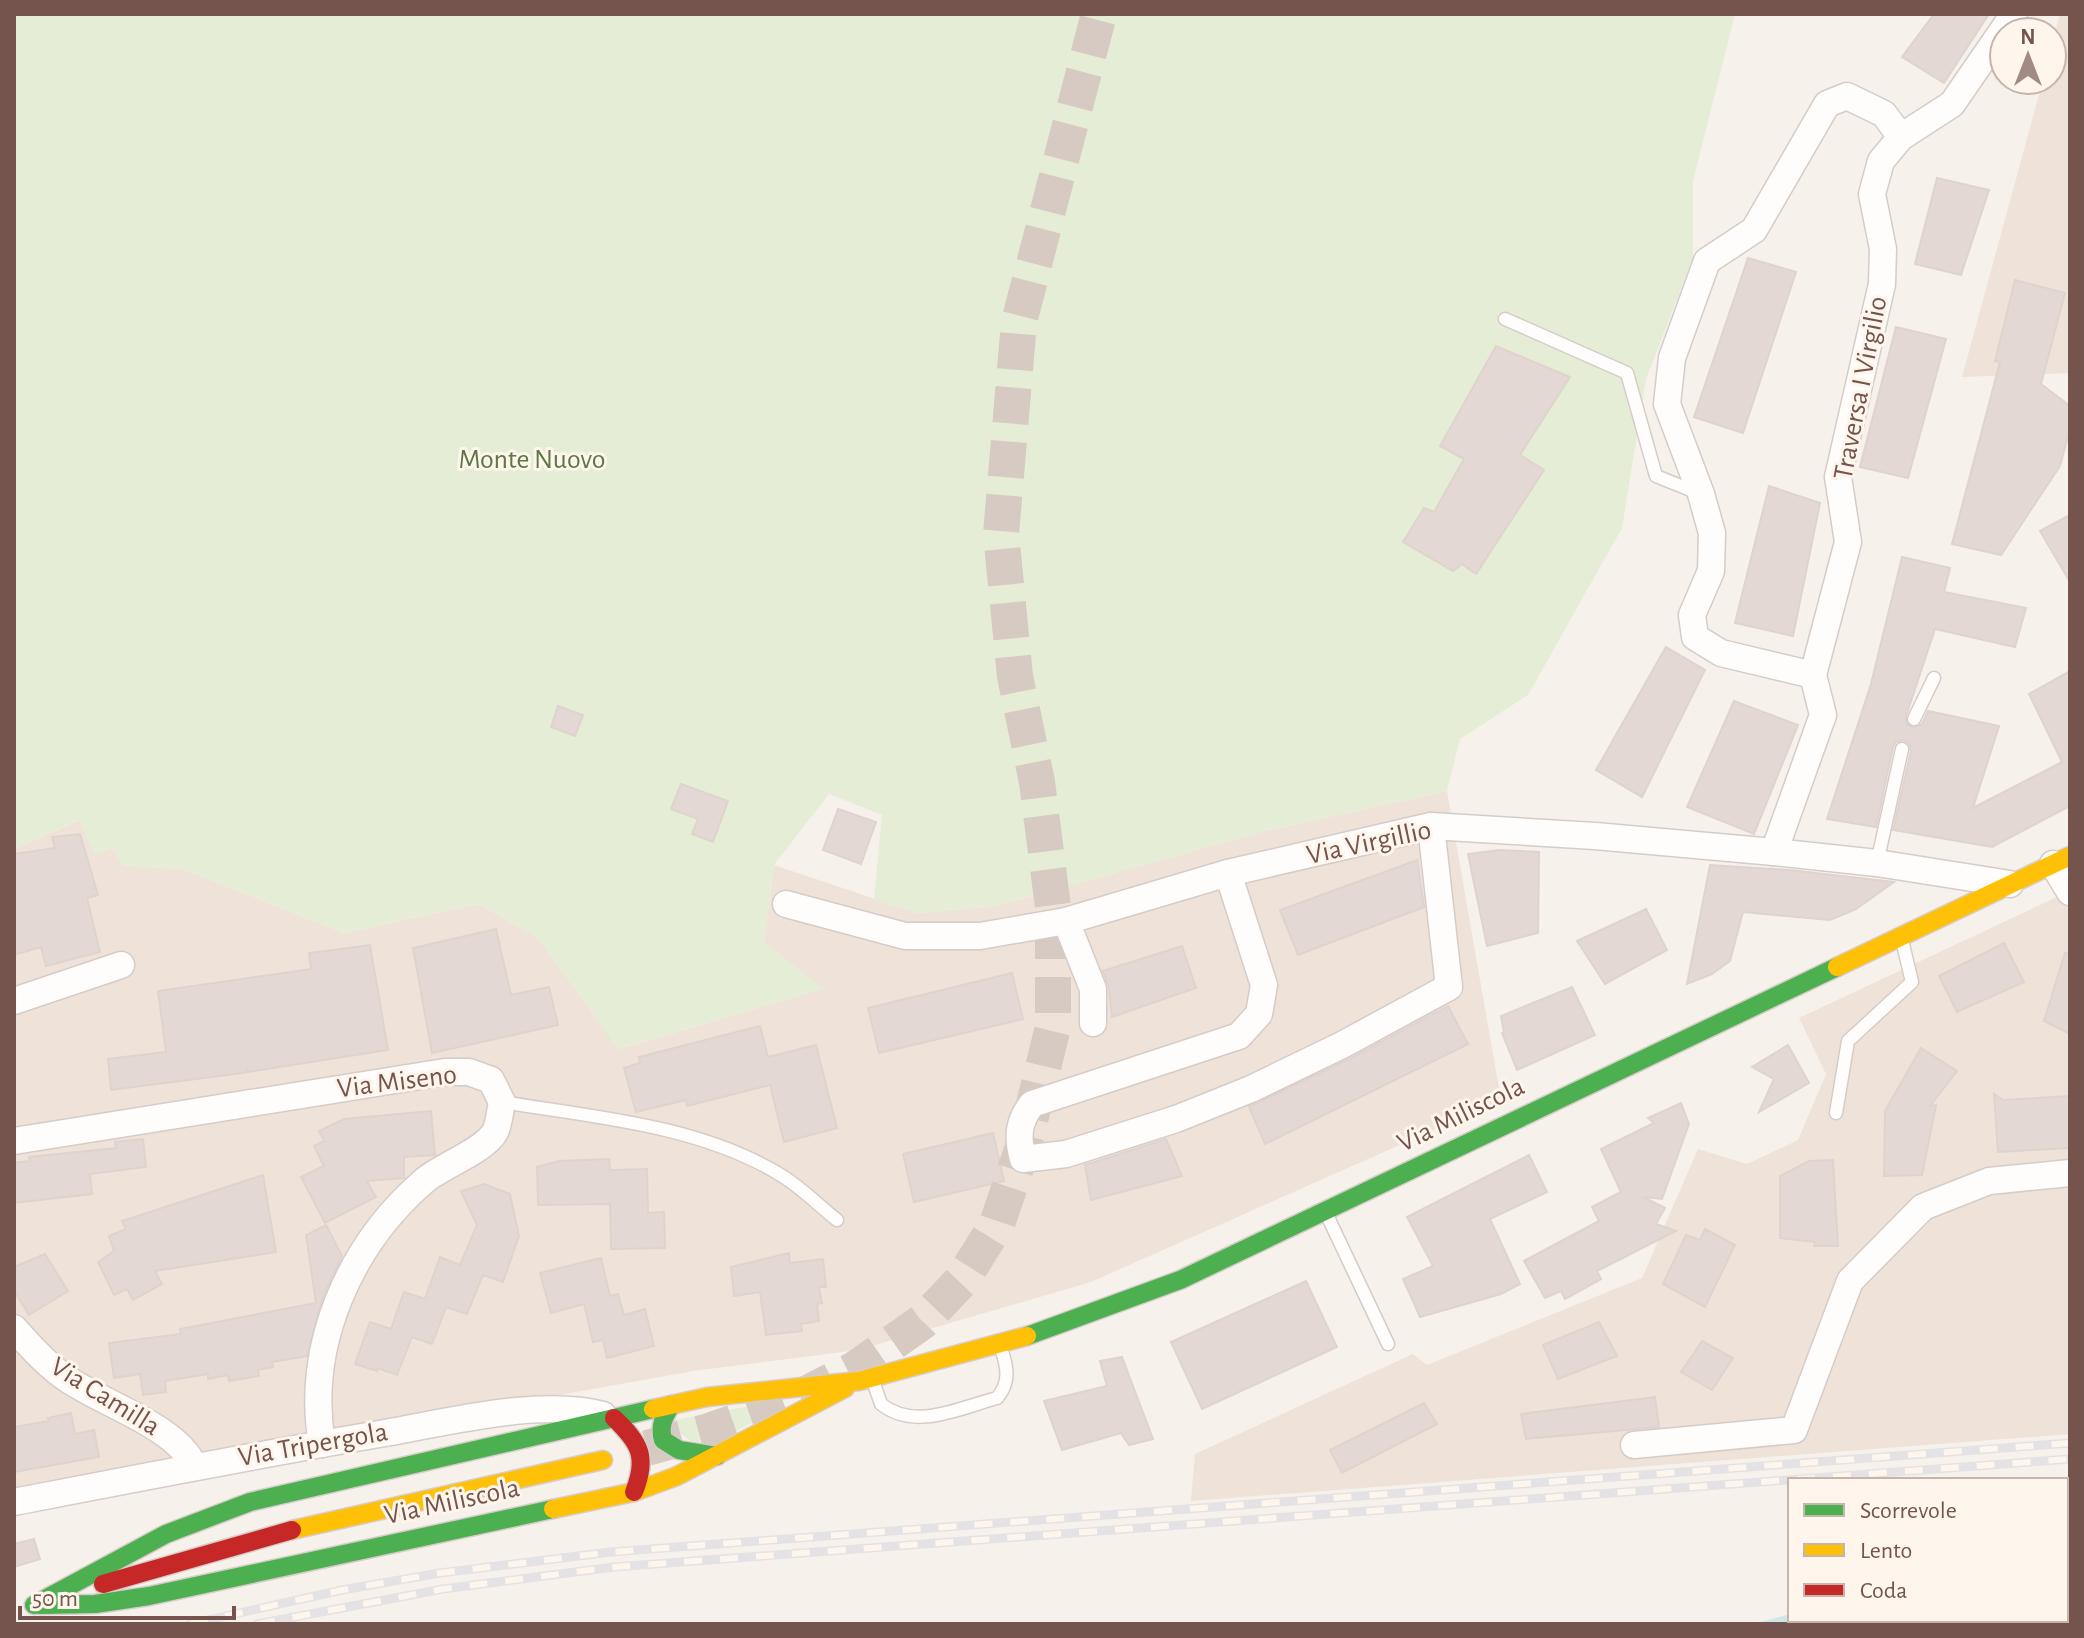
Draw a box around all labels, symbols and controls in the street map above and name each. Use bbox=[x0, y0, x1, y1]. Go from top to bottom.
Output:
north arrow bbox=[1988, 16, 2068, 96]
text: N bbox=[2020, 26, 2036, 48]
street label: Traversa I Virgilio bbox=[1829, 294, 1893, 482]
park label: Monte Nuovo bbox=[458, 446, 606, 474]
street label: Via Virgillio bbox=[1304, 816, 1434, 870]
street label: Via Miseno bbox=[336, 1061, 458, 1103]
street label: Via Miliscola bbox=[1393, 1072, 1529, 1158]
street label: Via Camilla bbox=[45, 1352, 165, 1442]
street label: Via Tripergola bbox=[236, 1418, 390, 1472]
street label: Via Miliscola bbox=[382, 1474, 522, 1530]
legend bbox=[1788, 1478, 2068, 1622]
text: Scorrevole bbox=[1860, 1499, 1957, 1523]
text: Lento bbox=[1860, 1539, 1912, 1563]
scale bar bbox=[20, 1570, 234, 1620]
text: Coda bbox=[1860, 1579, 1907, 1603]
text: 50 m bbox=[32, 1587, 78, 1611]

